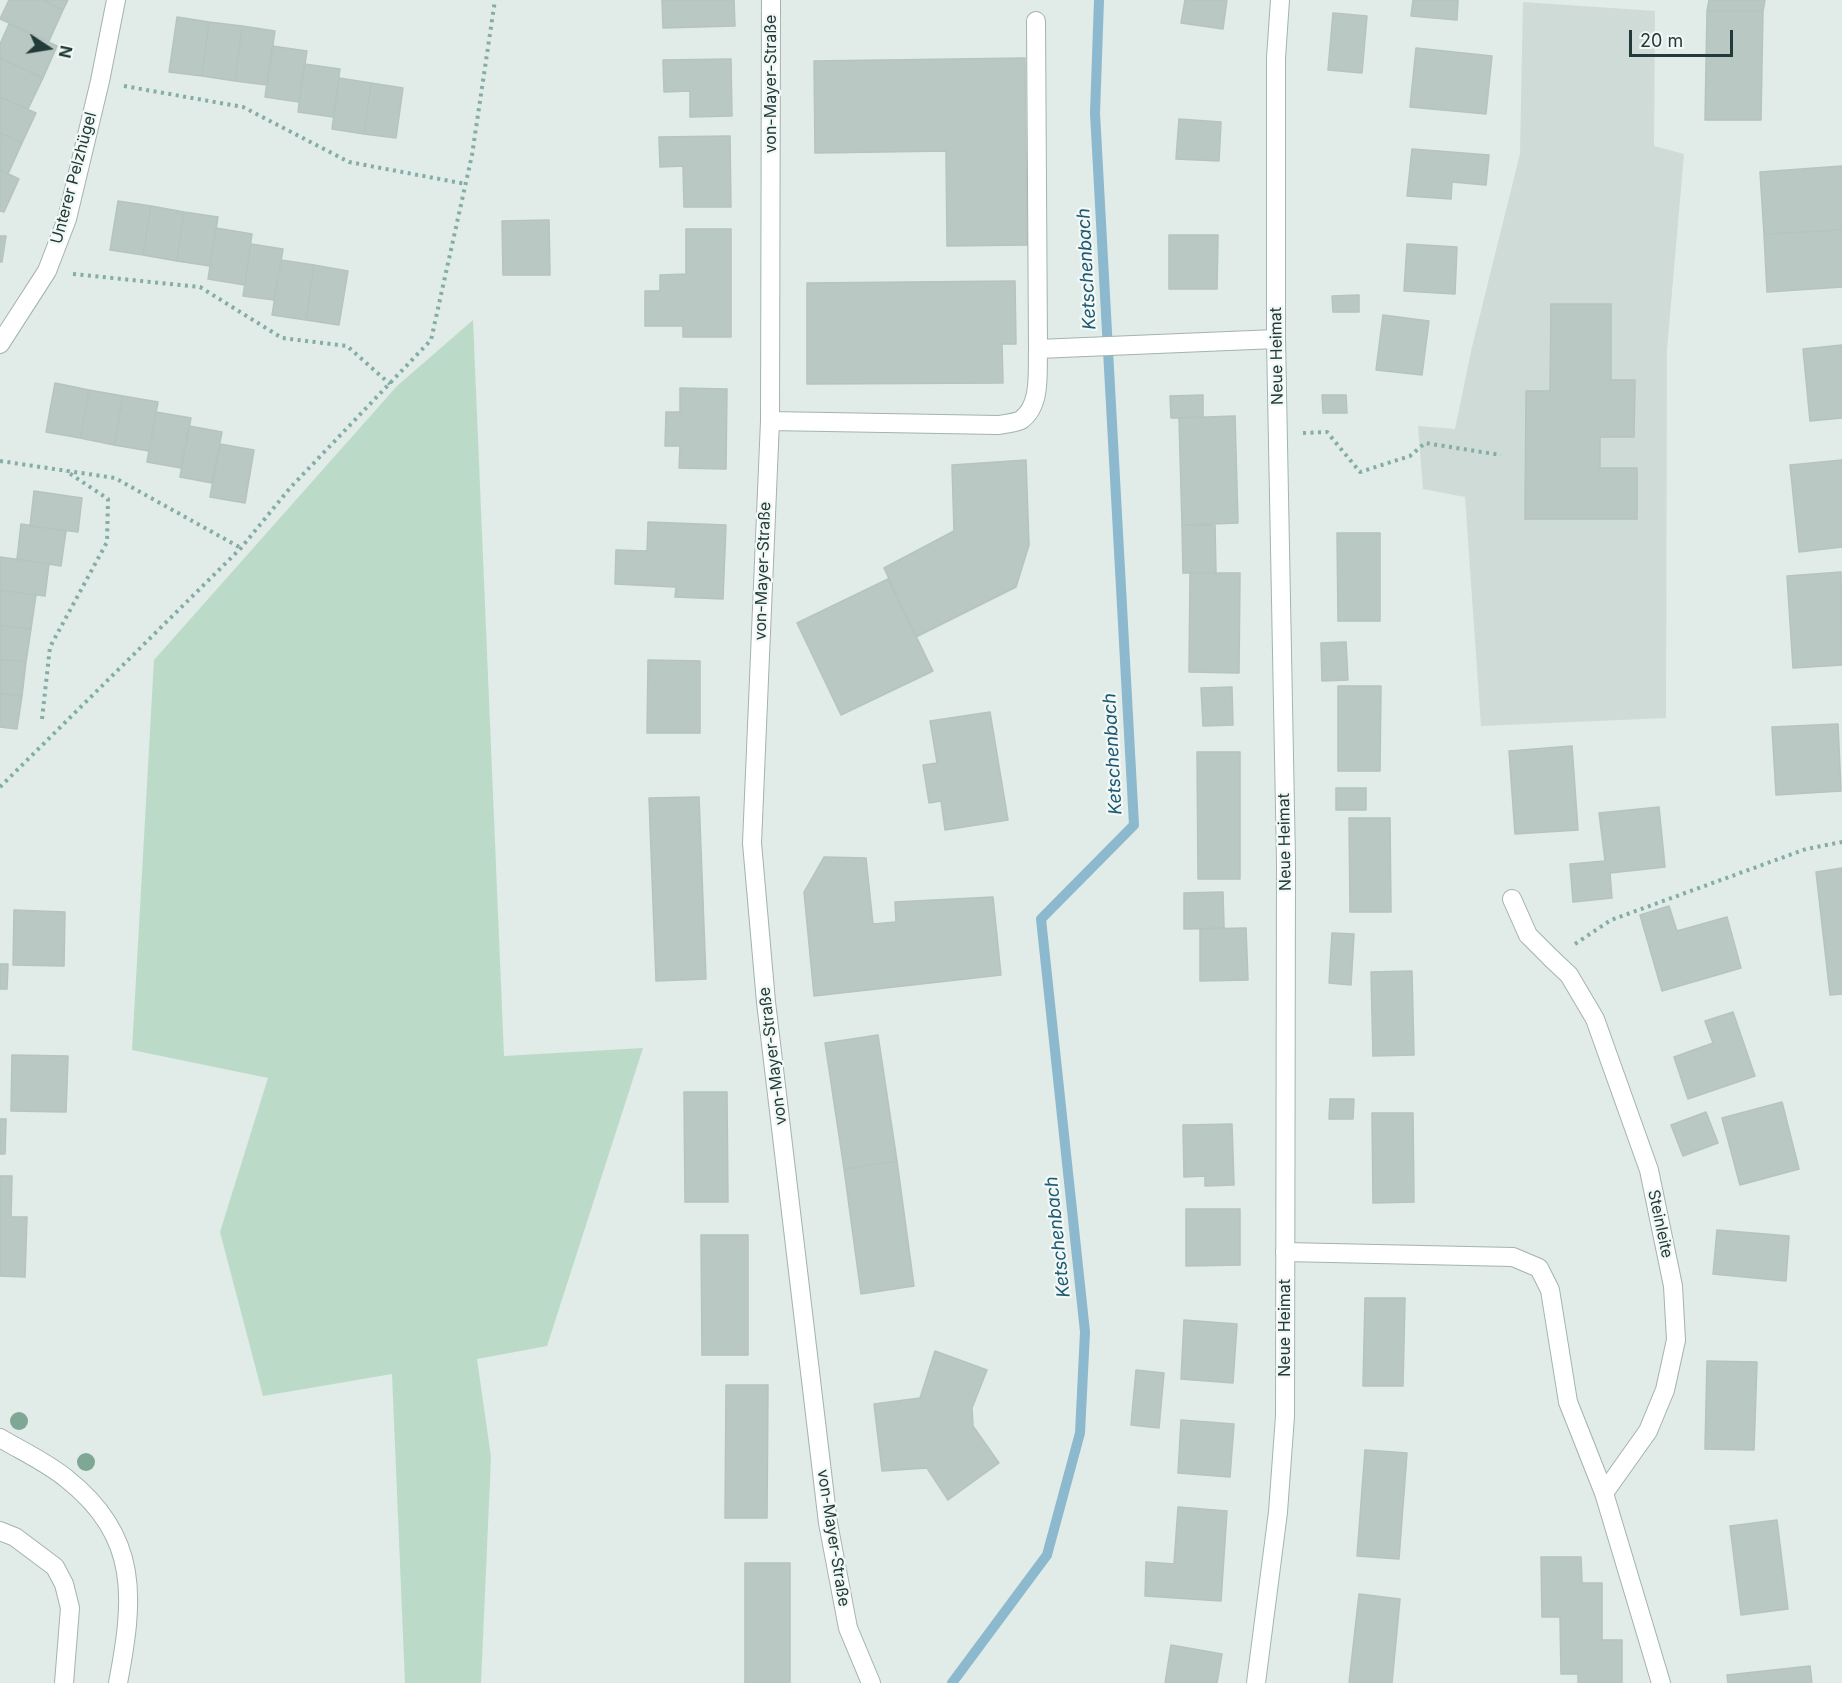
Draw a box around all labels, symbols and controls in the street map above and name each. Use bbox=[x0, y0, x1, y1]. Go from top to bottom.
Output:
street label: von-Mayer-Straße bbox=[761, 15, 781, 153]
north arrow bbox=[18, 18, 78, 78]
scale bar bbox=[1632, 18, 1736, 56]
text: 20 m bbox=[1640, 30, 1683, 51]
text: N bbox=[55, 44, 77, 60]
street label: Unterer Pelzhügel bbox=[47, 110, 101, 246]
water label: Ketschenbach bbox=[1073, 208, 1101, 330]
street label: Neue Heimat bbox=[1267, 307, 1287, 405]
street label: von-Mayer-Straße bbox=[751, 501, 775, 641]
water label: Ketschenbach bbox=[1099, 693, 1127, 815]
street label: Neue Heimat bbox=[1275, 793, 1295, 891]
street label: von-Mayer-Straße bbox=[755, 986, 791, 1126]
water label: Ketschenbach bbox=[1041, 1175, 1075, 1299]
street label: Steinleite bbox=[1643, 1188, 1677, 1260]
street label: Neue Heimat bbox=[1275, 1279, 1295, 1377]
street label: von-Mayer-Straße bbox=[813, 1468, 853, 1608]

